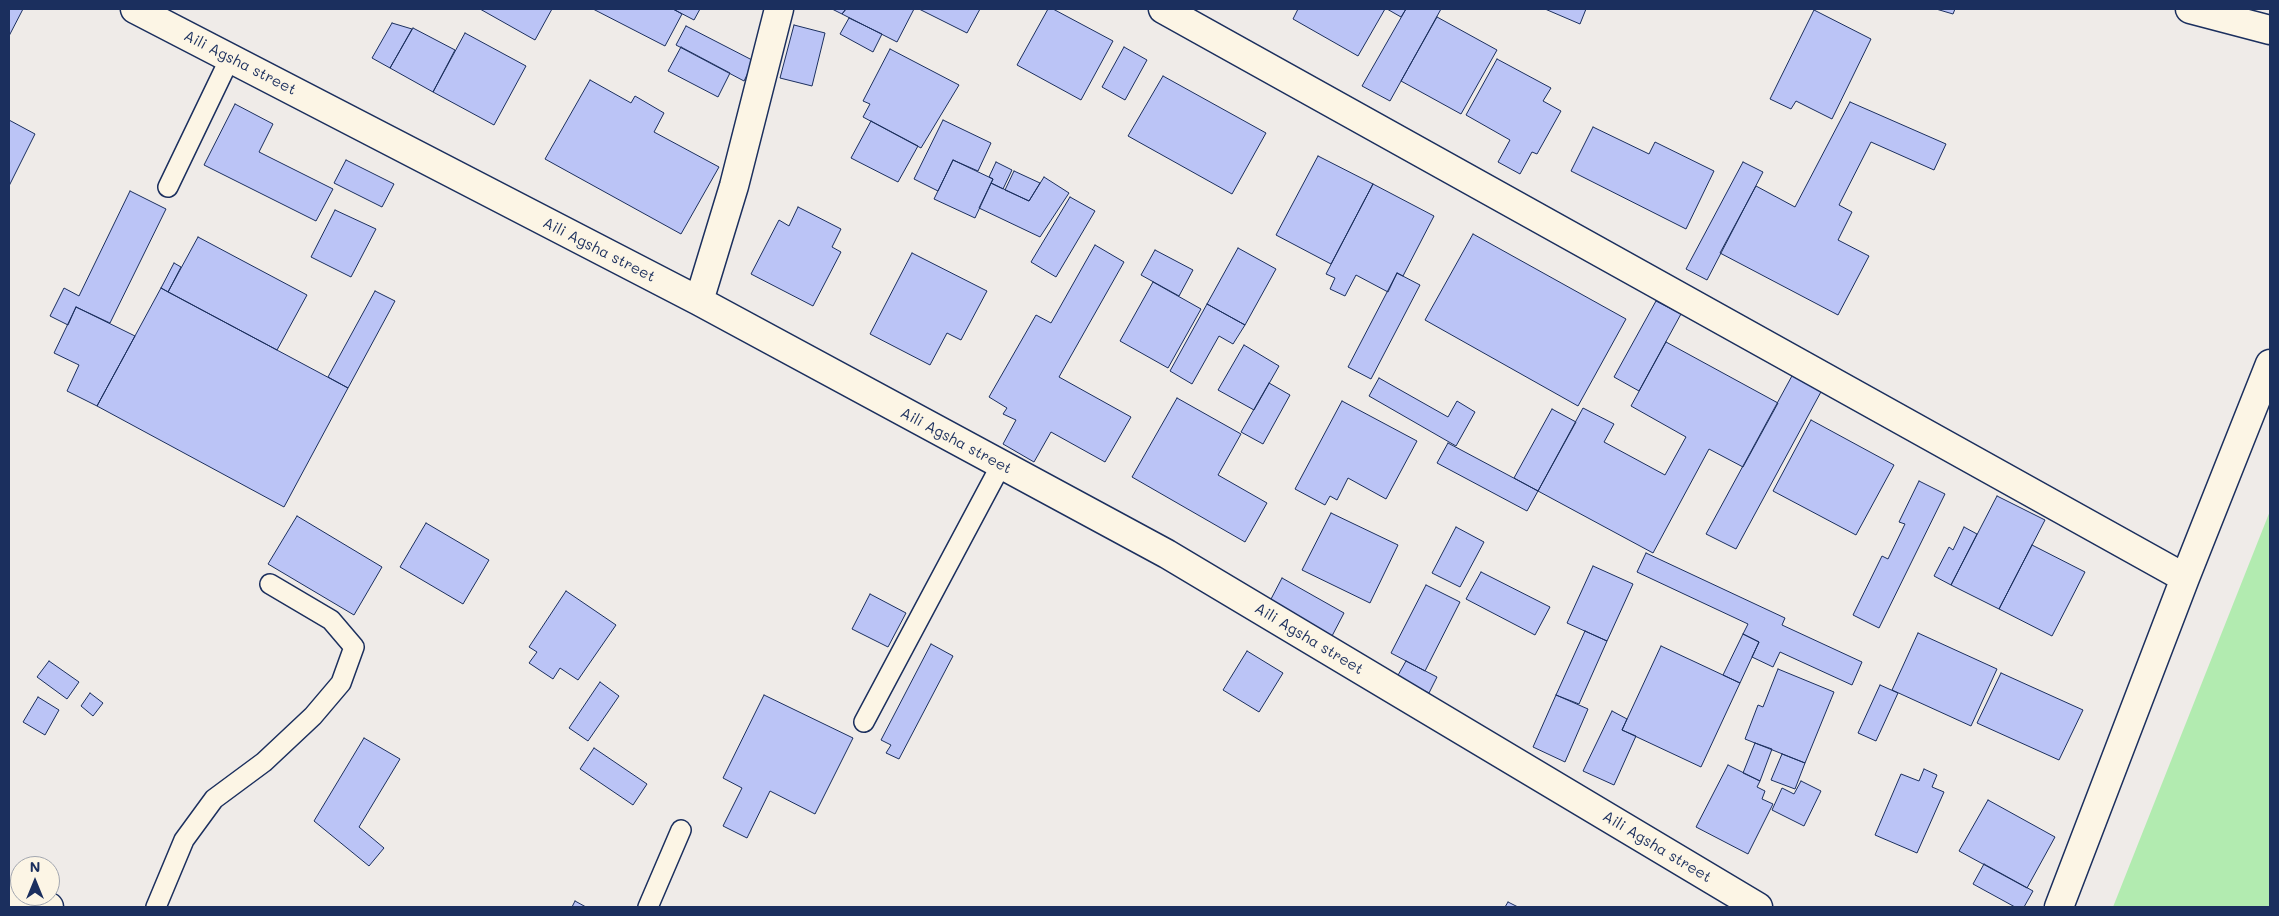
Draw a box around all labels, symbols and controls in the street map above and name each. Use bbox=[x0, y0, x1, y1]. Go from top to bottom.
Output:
street label: Aili Agsha street bbox=[181, 27, 299, 99]
street label: Aili Agsha street bbox=[540, 214, 658, 286]
street label: Aili Agsha street bbox=[897, 404, 1015, 478]
street label: Aili Agsha street bbox=[1251, 599, 1367, 679]
street label: Aili Agsha street bbox=[1599, 807, 1715, 887]
north arrow bbox=[10, 856, 60, 906]
text: N bbox=[30, 857, 40, 876]

